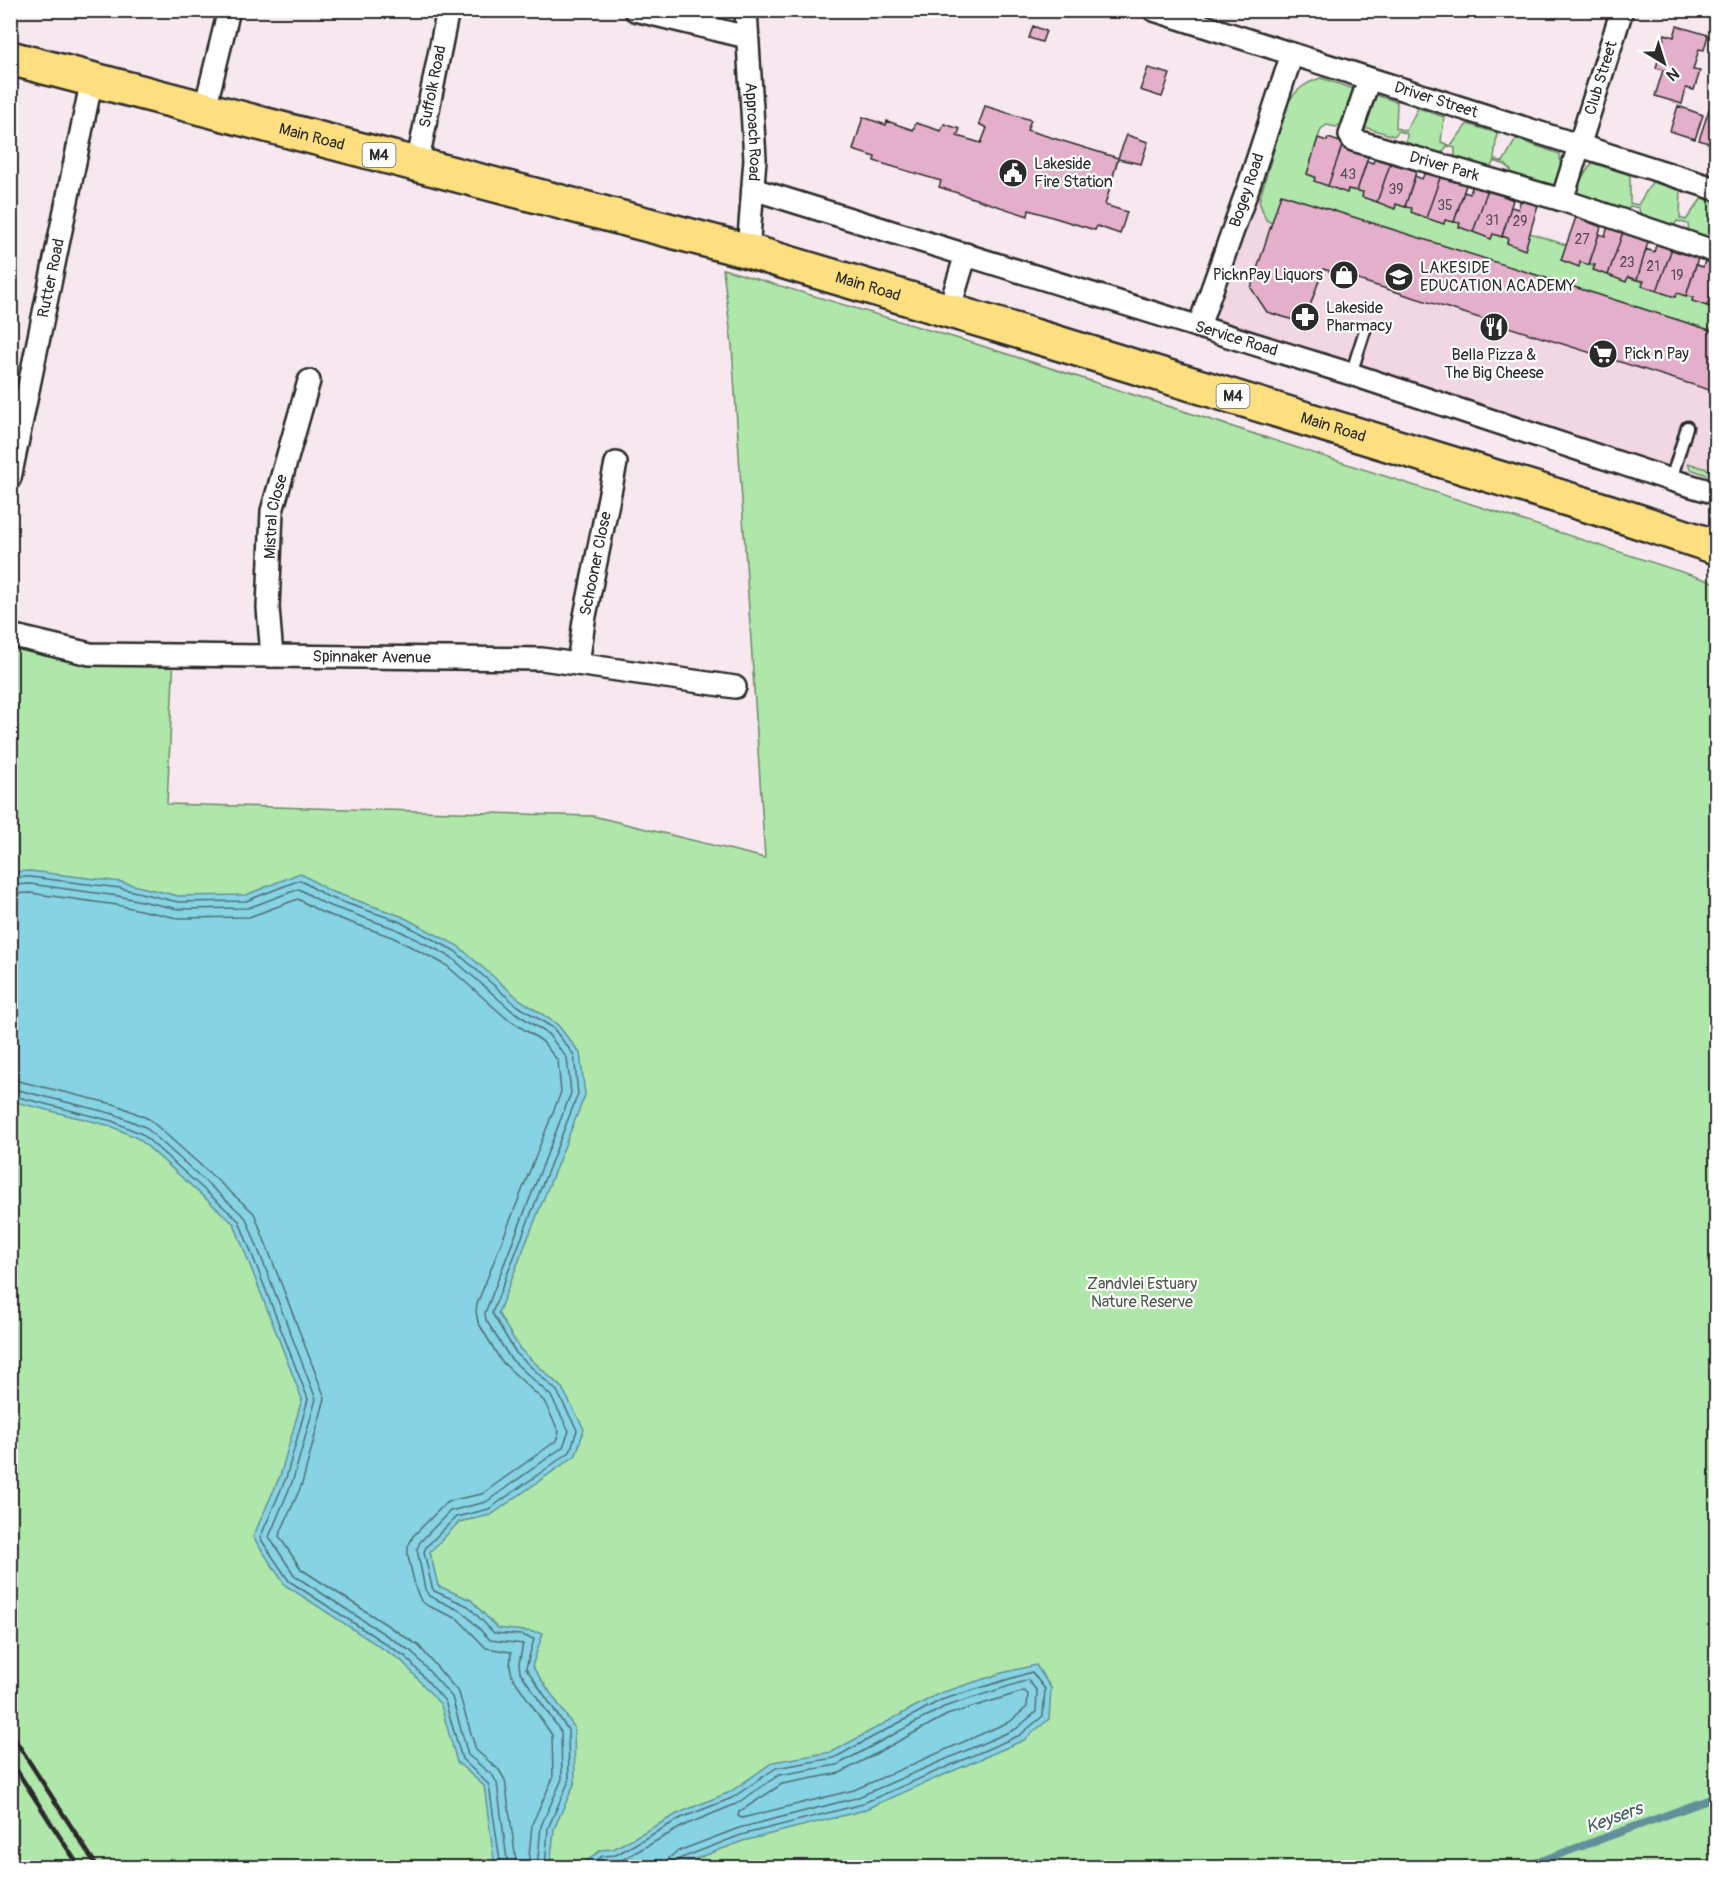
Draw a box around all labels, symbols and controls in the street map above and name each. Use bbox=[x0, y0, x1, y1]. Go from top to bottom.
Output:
north arrow bbox=[1634, 33, 1694, 93]
street label: Club Street bbox=[1580, 38, 1622, 117]
street label: Suffolk Road bbox=[415, 44, 451, 129]
text: N bbox=[1662, 63, 1683, 85]
street label: Driver Street bbox=[1392, 77, 1481, 123]
street label: Approach Road bbox=[740, 82, 765, 182]
street label: Main Road bbox=[277, 119, 347, 155]
road number: M4 bbox=[362, 143, 395, 167]
street label: Driver Park bbox=[1407, 147, 1482, 186]
street label: Bogey Road bbox=[1225, 151, 1269, 230]
place label: Lakeside Fire Station bbox=[1034, 154, 1113, 192]
public building icon: Lakeside Fire Station bbox=[997, 157, 1029, 189]
house number: 43 bbox=[1340, 166, 1356, 183]
house number: 39 bbox=[1388, 181, 1404, 198]
house number: 35 bbox=[1437, 197, 1453, 214]
house number: 31 bbox=[1485, 212, 1499, 229]
house number: 29 bbox=[1512, 213, 1528, 230]
house number: 27 bbox=[1574, 231, 1590, 248]
street label: Rutter Road bbox=[33, 237, 69, 320]
house number: 23 bbox=[1619, 254, 1635, 271]
place label: LAKESIDE EDUCATION ACADEMY bbox=[1420, 258, 1576, 296]
house number: 21 bbox=[1646, 258, 1660, 275]
shop icon: PicknPay Liquors bbox=[1328, 259, 1360, 291]
school or university icon: LAKESIDE EDUCATION ACADEMY bbox=[1383, 261, 1415, 293]
place label: PicknPay Liquors bbox=[1213, 265, 1323, 285]
street label: Main Road bbox=[833, 267, 903, 306]
house number: 19 bbox=[1671, 267, 1683, 284]
place label: Lakeside Pharmacy bbox=[1326, 298, 1392, 336]
pharmacy icon: Lakeside Pharmacy bbox=[1289, 301, 1321, 333]
restaurant icon: Bella Pizza & The Big Cheese bbox=[1478, 311, 1510, 343]
street label: Service Road bbox=[1193, 316, 1280, 361]
supermarket icon: Pick n Pay bbox=[1587, 338, 1619, 370]
place label: Pick n Pay bbox=[1624, 344, 1689, 364]
place label: Bella Pizza & The Big Cheese bbox=[1444, 345, 1544, 383]
road number: M4 bbox=[1216, 384, 1250, 408]
street label: Main Road bbox=[1298, 408, 1368, 447]
street label: Mistral Close bbox=[260, 472, 292, 560]
street label: Schooner Close bbox=[575, 510, 616, 617]
street label: Spinnaker Avenue bbox=[313, 646, 431, 668]
park label: Zandvlei Estuary Nature Reserve bbox=[1087, 1274, 1197, 1312]
water label: Keysers bbox=[1582, 1796, 1647, 1839]

